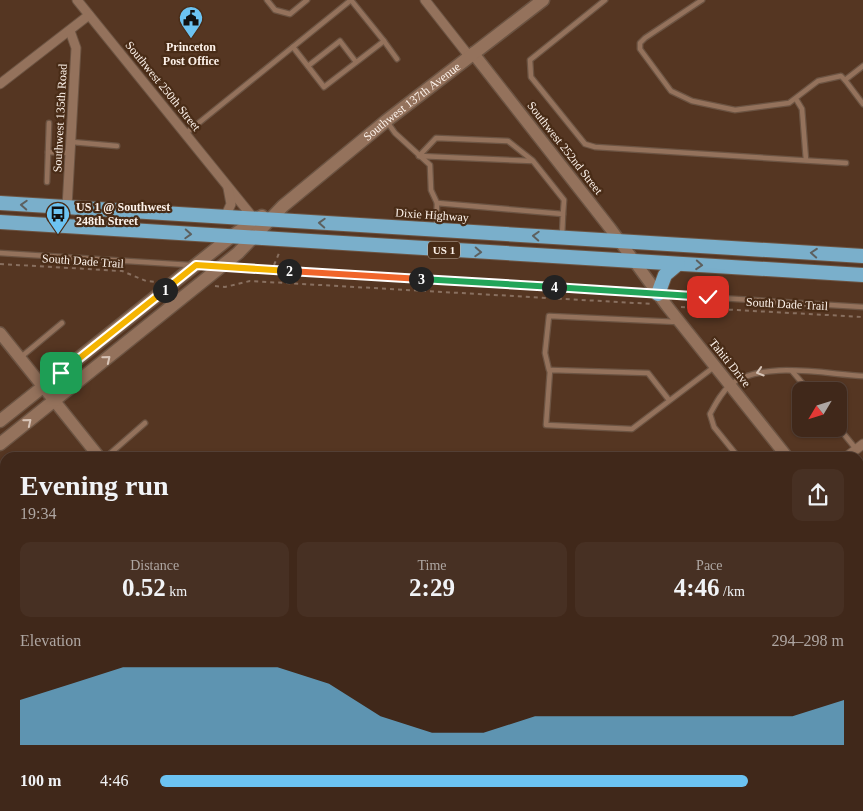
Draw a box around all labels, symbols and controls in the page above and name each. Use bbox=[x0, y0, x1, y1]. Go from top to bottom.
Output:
public building icon: Princeton Post Office bbox=[178, 5, 204, 39]
street label: Southwest 250th Street bbox=[123, 38, 204, 134]
place label: Princeton Post Office bbox=[163, 40, 220, 68]
street label: Southwest 137th Avenue bbox=[360, 59, 463, 144]
street label: Southwest 135th Road bbox=[50, 63, 70, 173]
street label: Southwest 252nd Street bbox=[524, 99, 606, 198]
one-way arrow bbox=[19, 199, 27, 210]
place label: US 1 @ Southwest 248th Street bbox=[76, 200, 170, 228]
bus stop icon: US 1 @ Southwest 248th Street bbox=[45, 201, 71, 235]
street label: Dixie Highway bbox=[395, 205, 469, 225]
one-way arrow bbox=[317, 217, 325, 228]
one-way arrow bbox=[185, 228, 193, 239]
one-way arrow bbox=[532, 231, 540, 242]
road number: US 1 bbox=[428, 242, 460, 258]
one-way arrow bbox=[474, 246, 482, 257]
one-way arrow bbox=[810, 248, 818, 259]
street label: South Dade Trail bbox=[42, 251, 125, 271]
pin: 2 bbox=[276, 258, 302, 284]
one-way arrow bbox=[695, 260, 703, 271]
text: 2 bbox=[286, 264, 293, 279]
pin: 3 bbox=[408, 266, 434, 292]
text: 3 bbox=[418, 272, 425, 287]
pin: 4 bbox=[542, 274, 566, 300]
pin bbox=[687, 276, 729, 318]
pin: 1 bbox=[152, 278, 178, 302]
text: 4 bbox=[551, 280, 558, 295]
text: 1 bbox=[162, 283, 169, 298]
icon: check bbox=[694, 283, 722, 311]
street label: South Dade Trail bbox=[746, 295, 829, 313]
street label: Tahiti Drive bbox=[706, 336, 754, 390]
pin bbox=[40, 352, 82, 394]
one-way arrow bbox=[101, 356, 110, 364]
icon: arrive bbox=[47, 359, 75, 387]
one-way arrow bbox=[756, 367, 765, 377]
north arrow bbox=[792, 382, 848, 438]
map controls bbox=[792, 382, 847, 437]
one-way arrow bbox=[22, 419, 31, 428]
button: share bbox=[792, 469, 844, 521]
text: Evening run bbox=[20, 470, 169, 501]
text: 19:34 bbox=[20, 505, 56, 522]
text: Distance bbox=[130, 558, 179, 573]
text: Time bbox=[417, 558, 447, 573]
text: Pace bbox=[696, 558, 723, 573]
text: 0.52 bbox=[122, 574, 166, 601]
text: 2:29 bbox=[409, 574, 455, 601]
text: 4:46 bbox=[674, 574, 720, 601]
text: km bbox=[166, 584, 187, 599]
text: /km bbox=[720, 584, 745, 599]
text: Elevation bbox=[20, 632, 81, 649]
text: 294–298 m bbox=[772, 632, 844, 649]
text: 100 m bbox=[20, 772, 61, 789]
text: 4:46 bbox=[100, 772, 128, 789]

